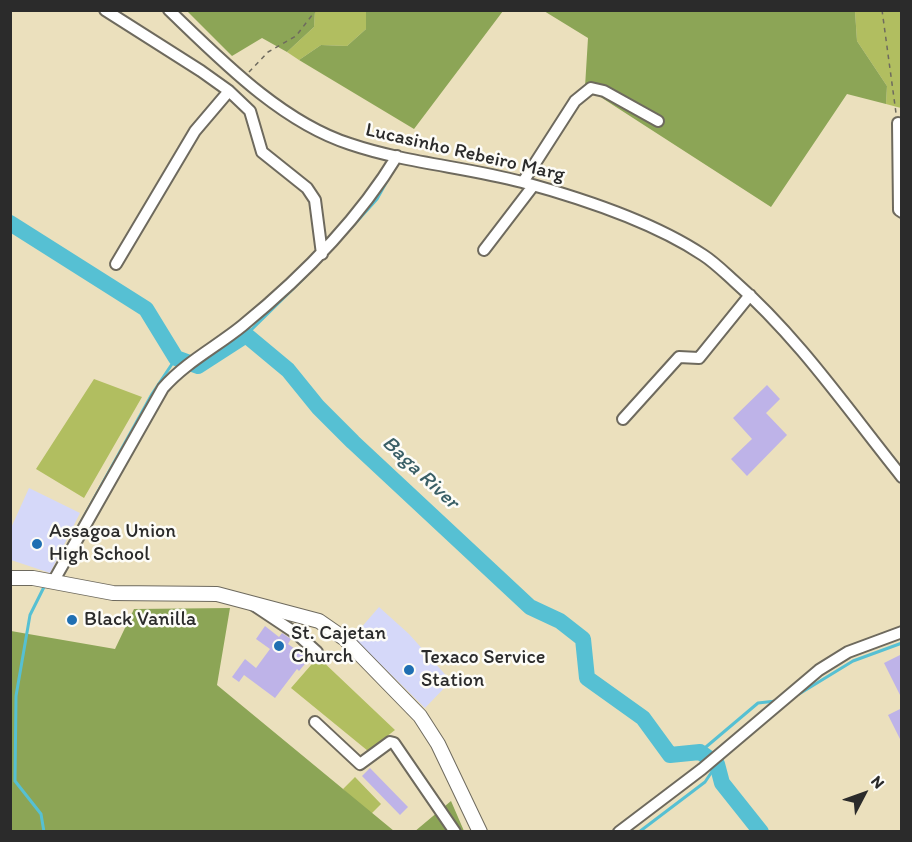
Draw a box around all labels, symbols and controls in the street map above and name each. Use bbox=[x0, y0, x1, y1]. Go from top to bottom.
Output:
street label: Lucasinho Rebeiro Marg bbox=[363, 118, 567, 188]
water label: Baga River bbox=[376, 431, 464, 515]
place label: Assagoa Union High School bbox=[49, 520, 176, 567]
marker: Assagoa Union High School bbox=[30, 537, 44, 551]
place label: Black Vanilla bbox=[84, 608, 196, 632]
marker: Black Vanilla bbox=[65, 613, 79, 627]
place label: St. Cajetan Church bbox=[291, 622, 386, 669]
marker: St. Cajetan Church bbox=[272, 639, 286, 653]
place label: Texaco Service Station bbox=[421, 646, 545, 693]
marker: Texaco Service Station bbox=[402, 663, 416, 677]
north arrow bbox=[834, 764, 894, 824]
text: N bbox=[867, 772, 889, 792]

